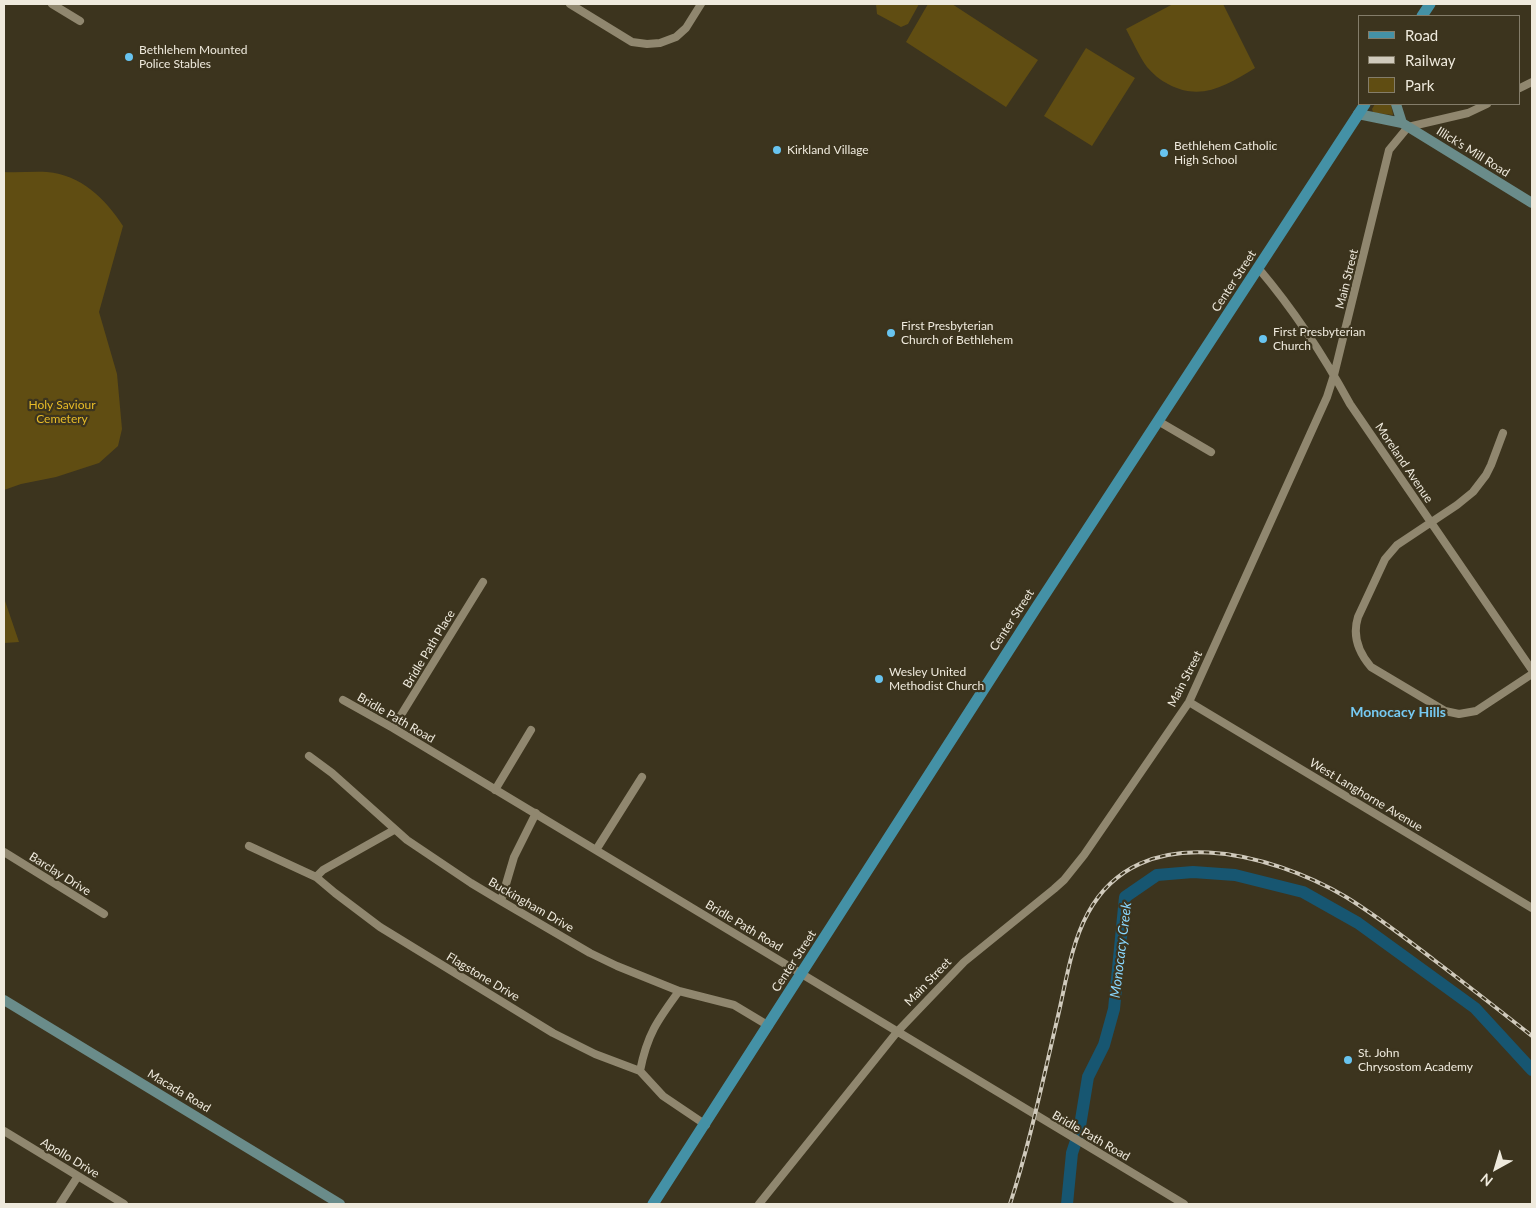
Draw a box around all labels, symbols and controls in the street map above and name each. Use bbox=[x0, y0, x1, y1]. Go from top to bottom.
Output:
legend bbox=[1358, 15, 1521, 105]
text: Road bbox=[1405, 26, 1438, 44]
place label: Bethlehem Mounted Police Stables bbox=[139, 43, 247, 71]
marker: Bethlehem Mounted Police Stables bbox=[123, 51, 135, 63]
text: Railway bbox=[1405, 51, 1456, 69]
text: Park bbox=[1405, 76, 1434, 94]
street label: Illick's Mill Road bbox=[1434, 124, 1512, 180]
place label: Bethlehem Catholic High School bbox=[1174, 139, 1277, 167]
place label: Kirkland Village bbox=[787, 143, 869, 157]
marker: Kirkland Village bbox=[771, 144, 783, 156]
marker: Bethlehem Catholic High School bbox=[1158, 147, 1170, 159]
street label: Center Street bbox=[1209, 248, 1259, 314]
street label: Main Street bbox=[1333, 248, 1361, 310]
place label: First Presbyterian Church of Bethlehem bbox=[901, 319, 1013, 347]
place label: First Presbyterian Church bbox=[1273, 325, 1366, 353]
marker: First Presbyterian Church of Bethlehem bbox=[885, 327, 897, 339]
marker: First Presbyterian Church bbox=[1257, 333, 1269, 345]
park label: Holy Saviour Cemetery bbox=[28, 398, 96, 426]
street label: Moreland Avenue bbox=[1372, 420, 1436, 506]
street label: Center Street bbox=[987, 587, 1037, 653]
street label: Bridle Path Place bbox=[400, 607, 458, 691]
street label: Main Street bbox=[1165, 648, 1205, 710]
place label: Wesley United Methodist Church bbox=[889, 665, 984, 693]
marker: Wesley United Methodist Church bbox=[873, 673, 885, 685]
street label: Bridle Path Road bbox=[355, 690, 437, 746]
district label: Monocacy Hills bbox=[1350, 704, 1446, 720]
street label: West Langhorne Avenue bbox=[1307, 756, 1425, 834]
street label: Barclay Drive bbox=[27, 849, 93, 899]
street label: Buckingham Drive bbox=[486, 875, 576, 935]
street label: Bridle Path Road bbox=[703, 897, 785, 955]
water label: Monocacy Creek bbox=[1107, 901, 1135, 999]
street label: Center Street bbox=[769, 928, 819, 994]
street label: Flagstone Drive bbox=[444, 950, 522, 1004]
street label: Main Street bbox=[902, 955, 954, 1009]
place label: St. John Chrysostom Academy bbox=[1358, 1046, 1473, 1074]
marker: St. John Chrysostom Academy bbox=[1342, 1054, 1354, 1066]
street label: Macada Road bbox=[145, 1067, 213, 1115]
street label: Bridle Path Road bbox=[1050, 1108, 1132, 1164]
street label: Apollo Drive bbox=[38, 1135, 102, 1181]
north arrow bbox=[1471, 1143, 1521, 1193]
text: N bbox=[1477, 1170, 1496, 1190]

